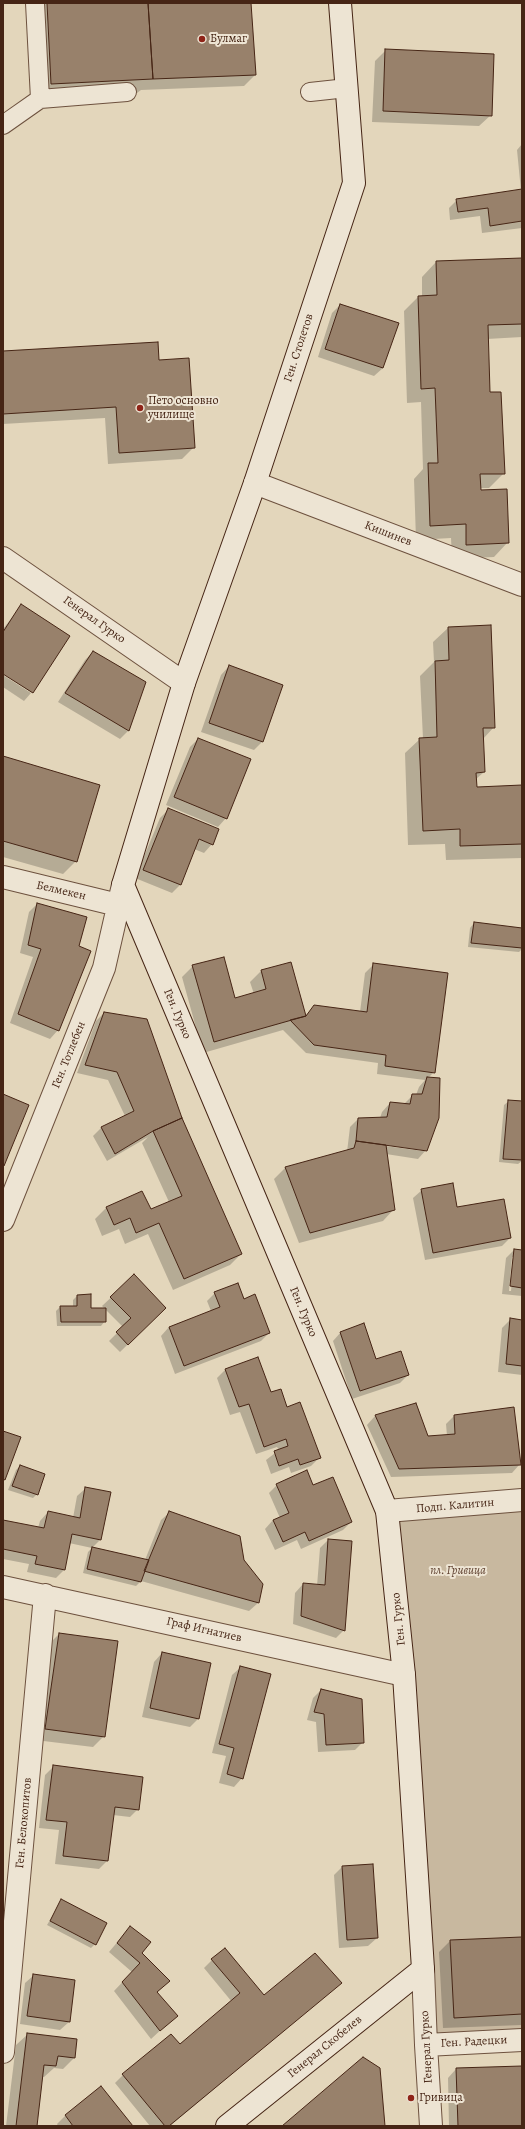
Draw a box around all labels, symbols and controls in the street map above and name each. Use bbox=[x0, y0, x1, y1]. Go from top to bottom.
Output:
place label: Булмаг bbox=[210, 32, 247, 46]
marker: Булмаг bbox=[197, 34, 207, 44]
street label: Ген. Столетов bbox=[281, 312, 317, 384]
place label: Пето основно училище bbox=[148, 394, 219, 422]
marker: Пето основно училище bbox=[135, 403, 145, 413]
street label: Кишинев bbox=[362, 518, 414, 550]
street label: Генерал Гурко bbox=[60, 593, 128, 647]
street label: Белмекен bbox=[35, 878, 87, 904]
street label: Ген. Гурко bbox=[160, 987, 194, 1041]
street label: Ген. Тотлебен bbox=[49, 1019, 89, 1091]
street label: Ген. Гурко bbox=[286, 1285, 320, 1339]
street label: Подп. Калитин bbox=[415, 1495, 495, 1517]
park label: пл. Гривица bbox=[430, 1564, 486, 1578]
street label: Ген. Гурко bbox=[389, 1592, 409, 1646]
street label: Граф Игнатиев bbox=[165, 1614, 243, 1646]
street label: Ген. Белокопитов bbox=[13, 1777, 35, 1869]
street label: Генерал Гурко bbox=[418, 2010, 436, 2084]
street label: Генерал Скобелев bbox=[285, 2013, 365, 2081]
street label: Ген. Радецки bbox=[440, 2033, 508, 2051]
place label: Гривица bbox=[419, 2091, 463, 2105]
marker: Гривица bbox=[406, 2093, 416, 2103]

